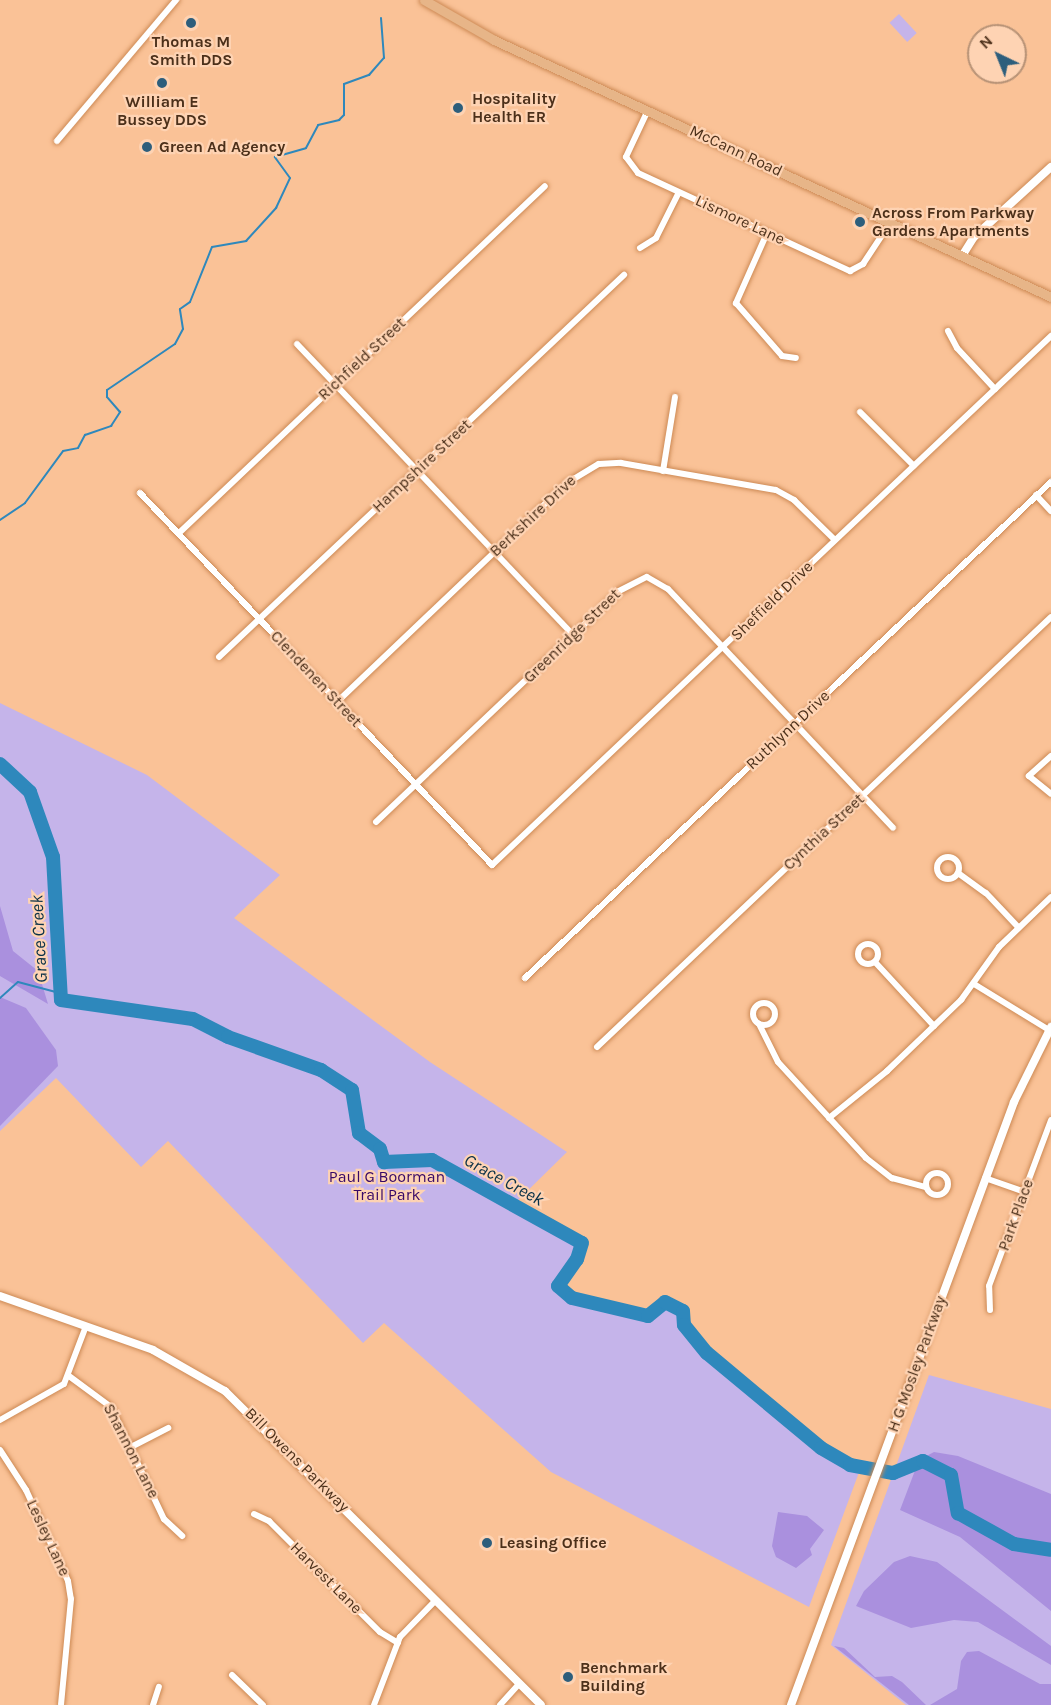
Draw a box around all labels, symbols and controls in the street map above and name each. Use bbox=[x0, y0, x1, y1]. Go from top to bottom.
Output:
marker: Thomas M Smith DDS bbox=[184, 16, 198, 30]
north arrow bbox=[967, 24, 1027, 84]
text: N bbox=[975, 31, 996, 53]
place label: Thomas M Smith DDS bbox=[149, 32, 233, 70]
marker: William E Bussey DDS bbox=[155, 76, 169, 90]
place label: Hospitality Health ER bbox=[472, 89, 556, 127]
place label: William E Bussey DDS bbox=[117, 92, 207, 130]
marker: Hospitality Health ER bbox=[449, 99, 467, 117]
street label: McCann Road bbox=[686, 121, 786, 181]
place label: Green Ad Agency bbox=[159, 137, 285, 157]
marker: Green Ad Agency bbox=[140, 140, 154, 154]
street label: Lismore Lane bbox=[692, 191, 788, 249]
place label: Across From Parkway Gardens Apartments bbox=[872, 203, 1034, 241]
marker: Across From Parkway Gardens Apartments bbox=[853, 215, 867, 229]
street label: Richfield Street bbox=[314, 314, 410, 404]
street label: Hampshire Street bbox=[369, 415, 475, 517]
street label: Berkshire Drive bbox=[486, 471, 580, 561]
street label: Sheffield Drive bbox=[727, 557, 817, 645]
street label: Greenridge Street bbox=[520, 585, 624, 687]
street label: Clendenen Street bbox=[266, 627, 366, 731]
street label: Ruthlynn Drive bbox=[742, 686, 834, 774]
street label: Cynthia Street bbox=[779, 790, 869, 874]
water label: Grace Creek bbox=[26, 894, 52, 984]
water label: Grace Creek bbox=[460, 1149, 548, 1211]
park label: Paul G Boorman Trail Park bbox=[329, 1167, 445, 1205]
street label: Park Place bbox=[994, 1177, 1038, 1253]
street label: H G Mosley Parkway bbox=[883, 1293, 951, 1435]
street label: Shannon Lane bbox=[99, 1400, 163, 1502]
street label: Bill Owens Parkway bbox=[241, 1404, 353, 1516]
street label: Lesley Lane bbox=[22, 1497, 74, 1579]
place label: Leasing Office bbox=[499, 1533, 607, 1553]
marker: Leasing Office bbox=[480, 1536, 494, 1550]
street label: Harvest Lane bbox=[286, 1538, 366, 1618]
place label: Benchmark Building bbox=[580, 1658, 668, 1696]
marker: Benchmark Building bbox=[561, 1670, 575, 1684]

